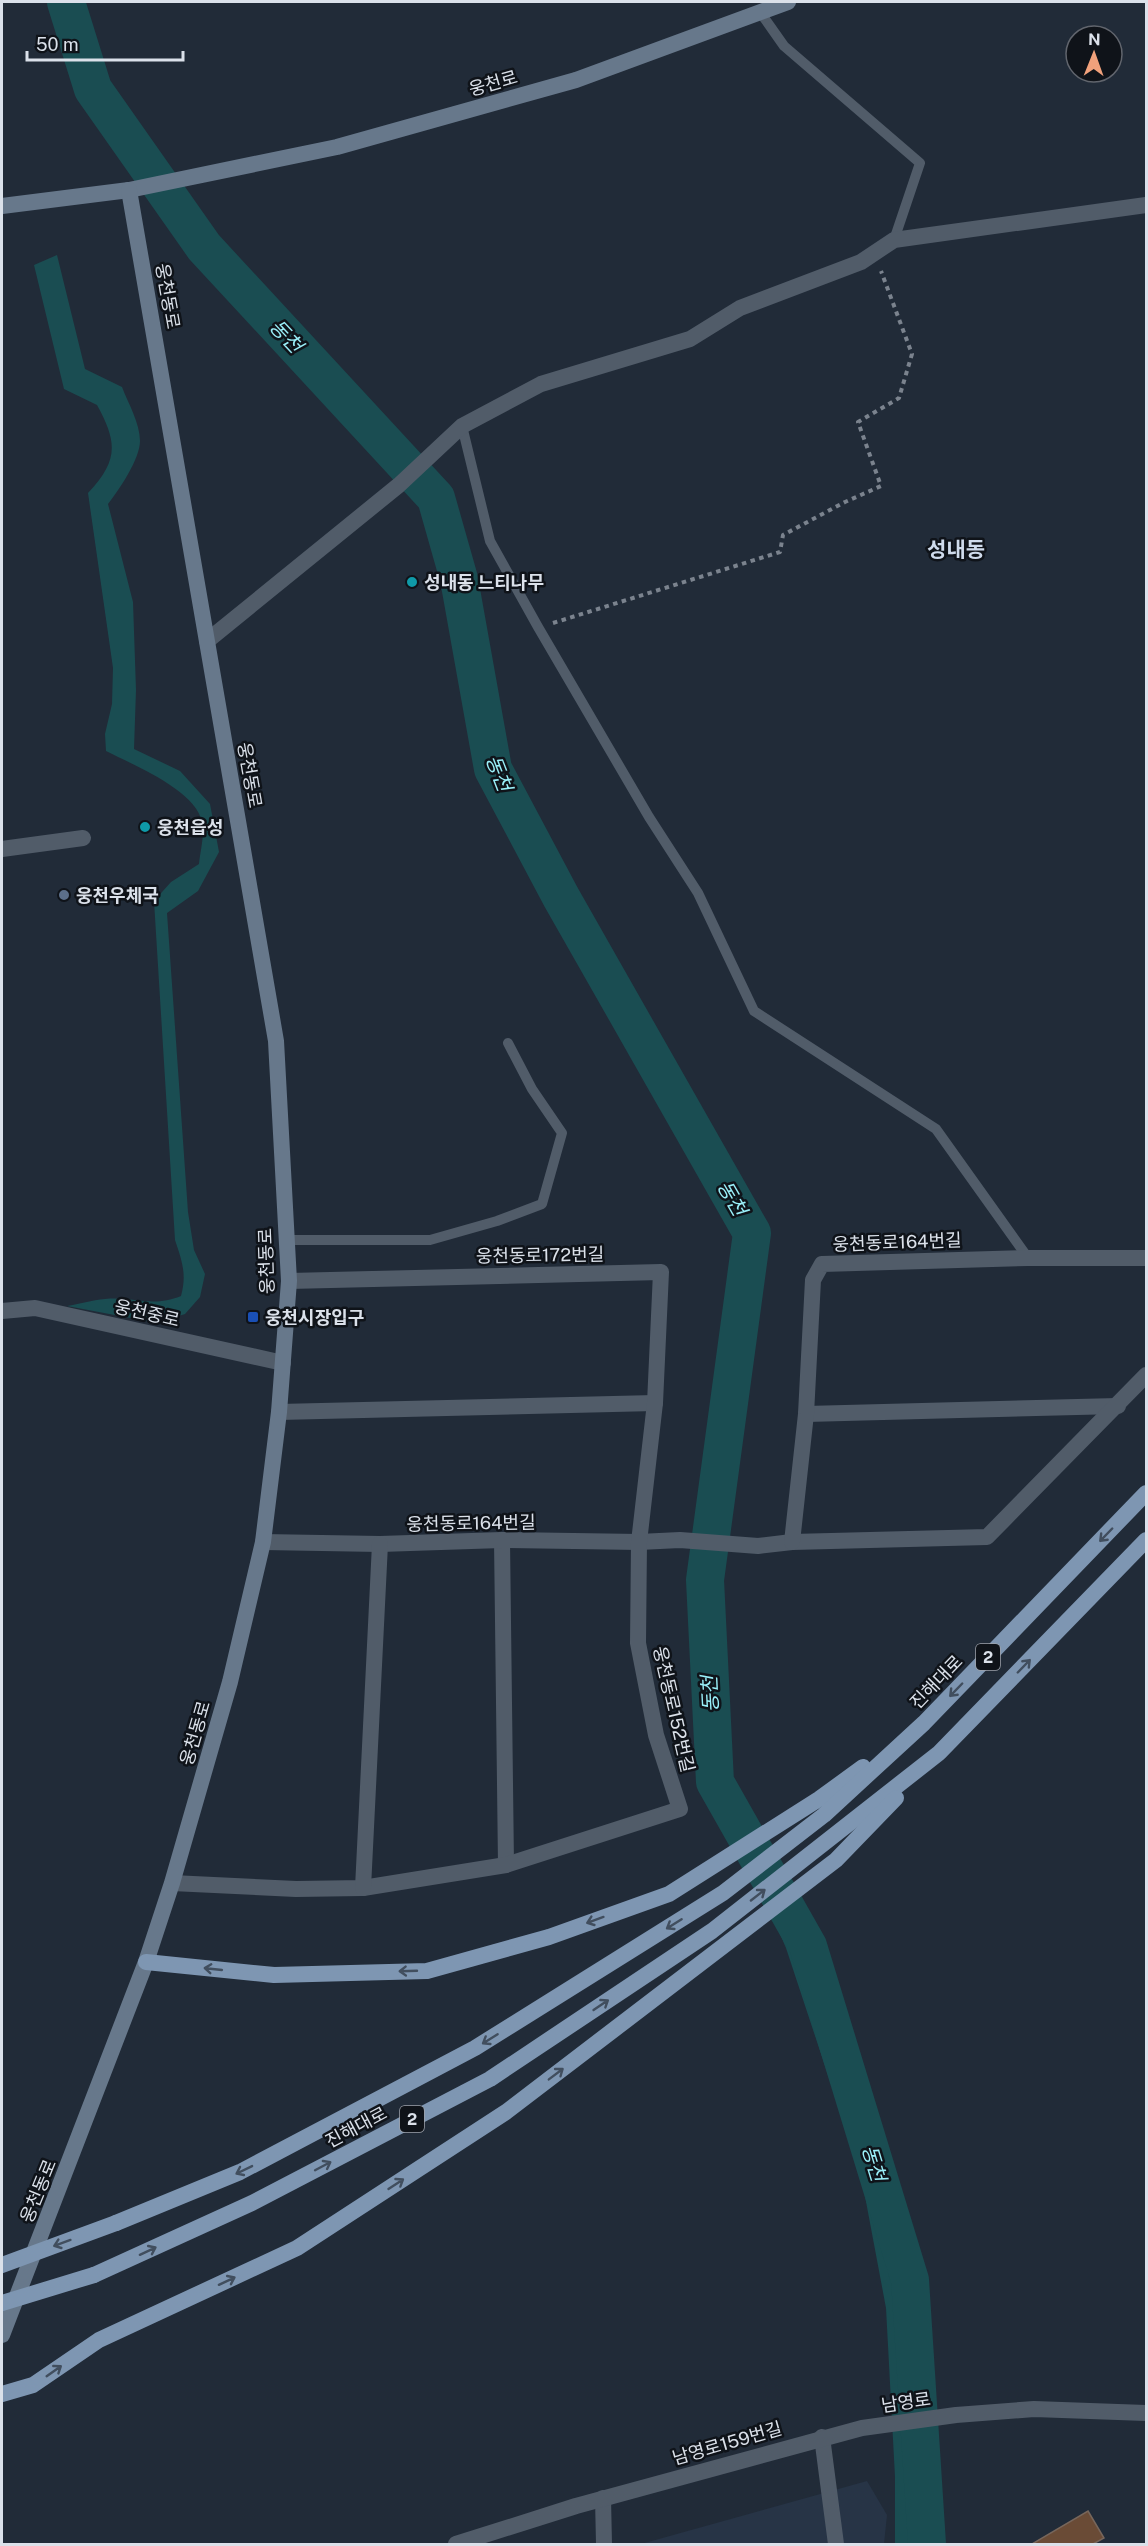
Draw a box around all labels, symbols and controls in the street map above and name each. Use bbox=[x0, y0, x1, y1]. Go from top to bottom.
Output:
scale bar bbox=[27, 24, 183, 62]
north arrow bbox=[1064, 24, 1124, 84]
text: N bbox=[1088, 30, 1101, 49]
text: 50 m bbox=[36, 34, 79, 55]
street label: 웅천로 bbox=[466, 66, 520, 100]
street label: 웅천동로 bbox=[152, 262, 184, 330]
water label: 동천 bbox=[265, 314, 309, 360]
district label: 성내동 bbox=[927, 537, 985, 562]
place label: 성내동 느티나무 bbox=[424, 572, 544, 593]
marker: 성내동 느티나무 bbox=[405, 575, 419, 589]
street label: 웅천동로 bbox=[234, 741, 266, 809]
water label: 동천 bbox=[481, 752, 518, 797]
place label: 웅천읍성 bbox=[157, 817, 223, 838]
marker: 웅천읍성 bbox=[138, 820, 152, 834]
place label: 웅천우체국 bbox=[76, 885, 159, 906]
marker: 웅천우체국 bbox=[57, 888, 71, 902]
water label: 동천 bbox=[712, 1176, 753, 1222]
street label: 웅천동로 bbox=[254, 1228, 278, 1294]
street label: 웅천동로164번길 bbox=[832, 1229, 962, 1255]
street label: 웅천동로172번길 bbox=[476, 1243, 604, 1267]
street label: 웅천중로 bbox=[112, 1295, 182, 1331]
place label: 웅천시장입구 bbox=[265, 1307, 364, 1328]
marker: 웅천시장입구 bbox=[246, 1310, 260, 1324]
street label: 웅천동로164번길 bbox=[406, 1511, 536, 1535]
one-way arrow bbox=[1099, 1527, 1113, 1542]
street label: 웅천동로152번길 bbox=[649, 1644, 699, 1774]
road number: 2 bbox=[976, 1644, 1000, 1670]
street label: 진해대로 bbox=[905, 1651, 967, 1713]
one-way arrow bbox=[1017, 1659, 1032, 1674]
water label: 동천 bbox=[697, 1672, 723, 1713]
one-way arrow bbox=[948, 1683, 963, 1698]
street label: 웅천동로 bbox=[176, 1698, 214, 1768]
one-way arrow bbox=[750, 1888, 766, 1901]
one-way arrow bbox=[586, 1916, 605, 1927]
one-way arrow bbox=[666, 1919, 683, 1931]
one-way arrow bbox=[203, 1963, 223, 1974]
one-way arrow bbox=[398, 1965, 418, 1977]
one-way arrow bbox=[592, 1999, 608, 2011]
one-way arrow bbox=[482, 2032, 499, 2045]
one-way arrow bbox=[548, 2068, 564, 2080]
street label: 진해대로 bbox=[322, 2102, 390, 2152]
road number: 2 bbox=[400, 2106, 424, 2132]
water label: 동천 bbox=[857, 2142, 892, 2187]
street label: 웅천동로 bbox=[16, 2156, 60, 2226]
one-way arrow bbox=[314, 2159, 332, 2171]
one-way arrow bbox=[236, 2164, 254, 2176]
one-way arrow bbox=[387, 2178, 403, 2190]
one-way arrow bbox=[53, 2238, 71, 2249]
one-way arrow bbox=[138, 2244, 156, 2256]
one-way arrow bbox=[217, 2274, 235, 2286]
one-way arrow bbox=[46, 2365, 62, 2377]
street label: 남영로 bbox=[880, 2388, 932, 2416]
street label: 남영로159번길 bbox=[670, 2417, 784, 2469]

